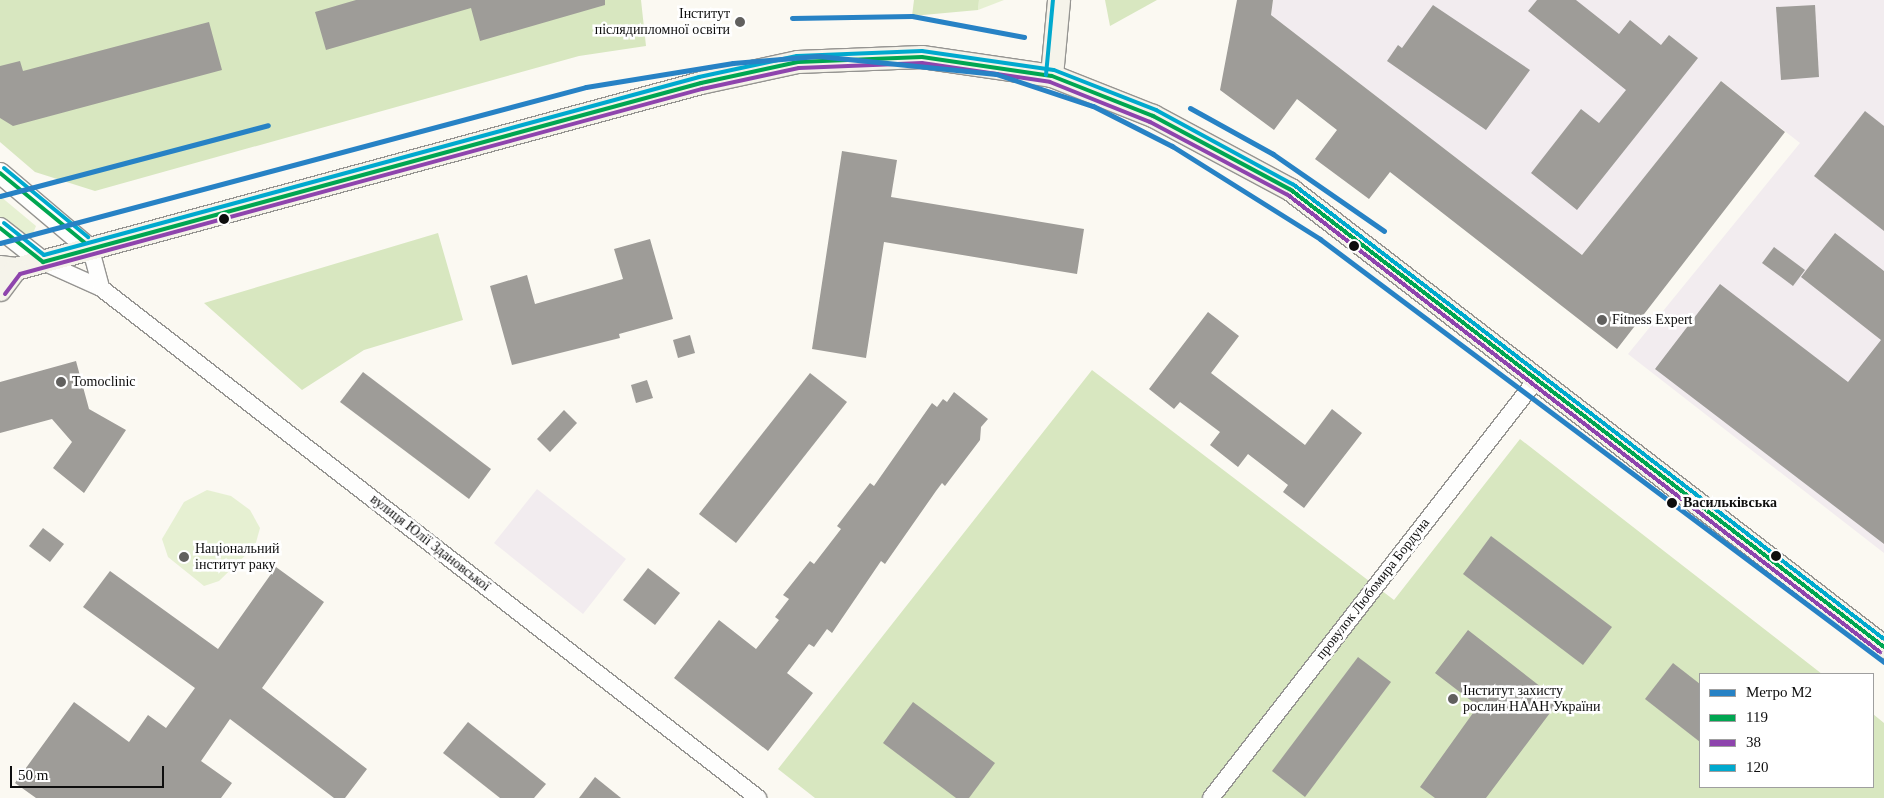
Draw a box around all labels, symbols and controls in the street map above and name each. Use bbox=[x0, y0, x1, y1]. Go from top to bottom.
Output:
place label: Інститут післядипломної освіти bbox=[595, 6, 730, 38]
marker: Інститут післядипломної освіти bbox=[734, 16, 746, 28]
unlabelled marker bbox=[219, 214, 229, 224]
unlabelled marker bbox=[1349, 241, 1359, 251]
place label: Fitness Expert bbox=[1612, 312, 1692, 328]
marker: Fitness Expert bbox=[1596, 314, 1608, 326]
place label: Tomoclinic bbox=[72, 374, 136, 390]
marker: Tomoclinic bbox=[54, 375, 68, 389]
street label: вулиця Юлії Здановської bbox=[367, 491, 493, 595]
place label: Васильківська bbox=[1683, 495, 1777, 511]
marker: Васильківська bbox=[1665, 496, 1679, 510]
street label: провулок Любомира Бордуна bbox=[1313, 515, 1433, 663]
place label: Національний інститут раку bbox=[195, 541, 279, 574]
marker: Національний інститут раку bbox=[177, 550, 191, 564]
unlabelled marker bbox=[1771, 551, 1781, 561]
legend bbox=[1699, 673, 1874, 788]
place label: Інститут захисту рослин НААН України bbox=[1463, 683, 1601, 716]
text: Метро M2 bbox=[1746, 684, 1812, 700]
marker: Інститут захисту рослин НААН України bbox=[1447, 693, 1459, 705]
text: 119 bbox=[1746, 709, 1768, 725]
text: 38 bbox=[1746, 734, 1761, 750]
scale bar bbox=[12, 756, 166, 788]
text: 120 bbox=[1746, 759, 1769, 775]
text: 50 m bbox=[18, 767, 48, 783]

